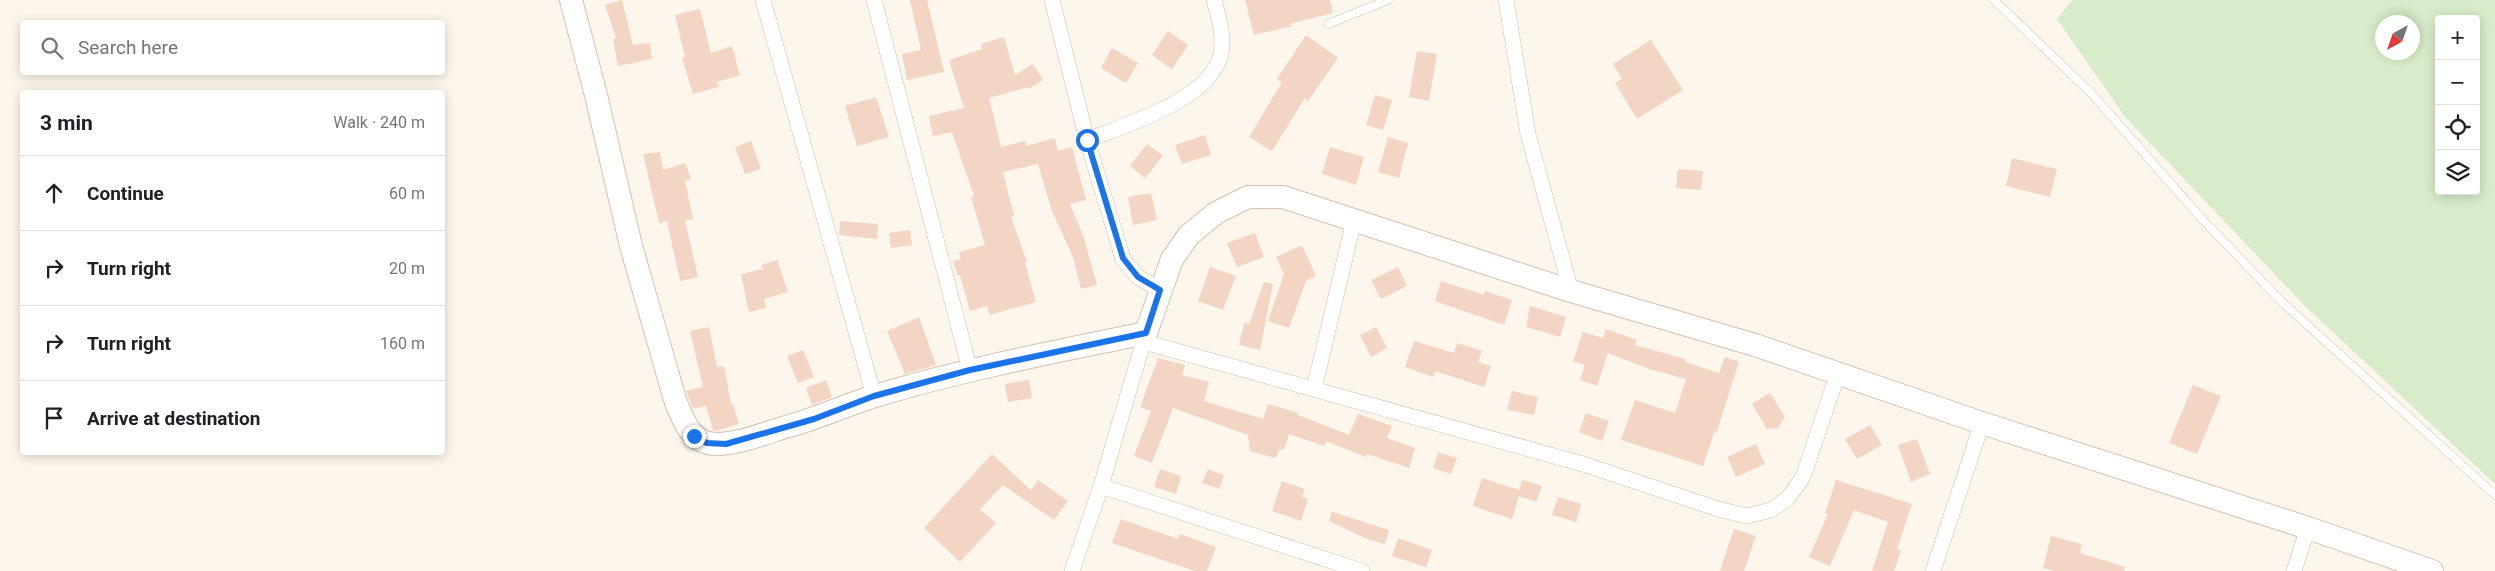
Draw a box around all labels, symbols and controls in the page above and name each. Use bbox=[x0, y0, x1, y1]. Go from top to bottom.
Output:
north arrow bbox=[2375, 15, 2420, 60]
map controls bbox=[2435, 15, 2480, 195]
button: + bbox=[2435, 15, 2480, 60]
search box bbox=[20, 20, 445, 75]
icon: search bbox=[38, 34, 66, 62]
text: Search here bbox=[78, 36, 178, 59]
button: − bbox=[2435, 60, 2480, 105]
button: locate bbox=[2435, 105, 2480, 150]
text: 3 min bbox=[40, 111, 93, 135]
text: Walk · 240 m bbox=[333, 113, 425, 132]
route start bbox=[1076, 129, 1099, 152]
button: layers bbox=[2435, 150, 2480, 195]
icon: ahead bbox=[40, 179, 68, 207]
text: Continue bbox=[87, 182, 164, 205]
text: 60 m bbox=[389, 184, 425, 203]
icon: right bbox=[40, 254, 68, 282]
text: Turn right bbox=[87, 257, 171, 280]
text: 20 m bbox=[389, 259, 425, 278]
icon: right bbox=[40, 329, 68, 357]
text: Turn right bbox=[87, 332, 171, 355]
text: 160 m bbox=[380, 334, 425, 353]
icon: arrive bbox=[40, 404, 68, 432]
text: Arrive at destination bbox=[87, 407, 260, 430]
route end bbox=[683, 425, 706, 448]

